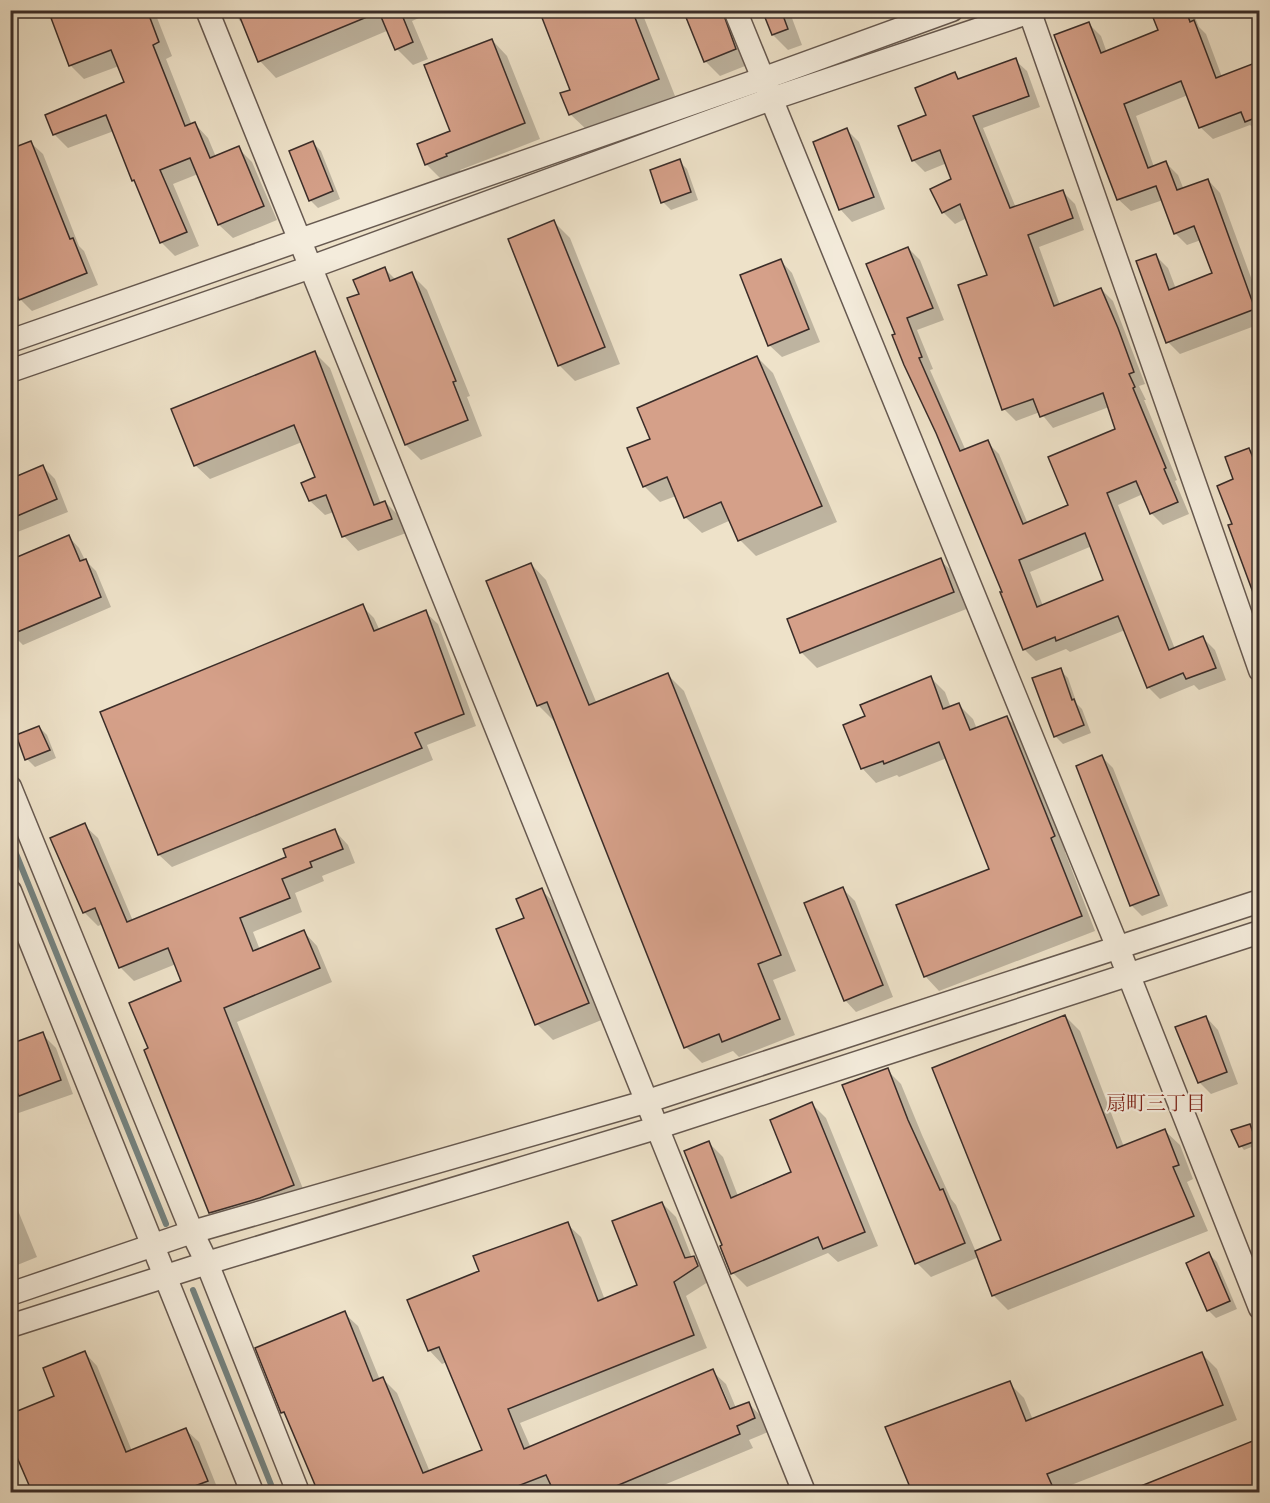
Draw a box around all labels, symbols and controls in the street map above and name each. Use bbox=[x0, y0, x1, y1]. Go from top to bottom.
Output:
district label: 扇町三丁目 bbox=[1106, 1088, 1206, 1117]

